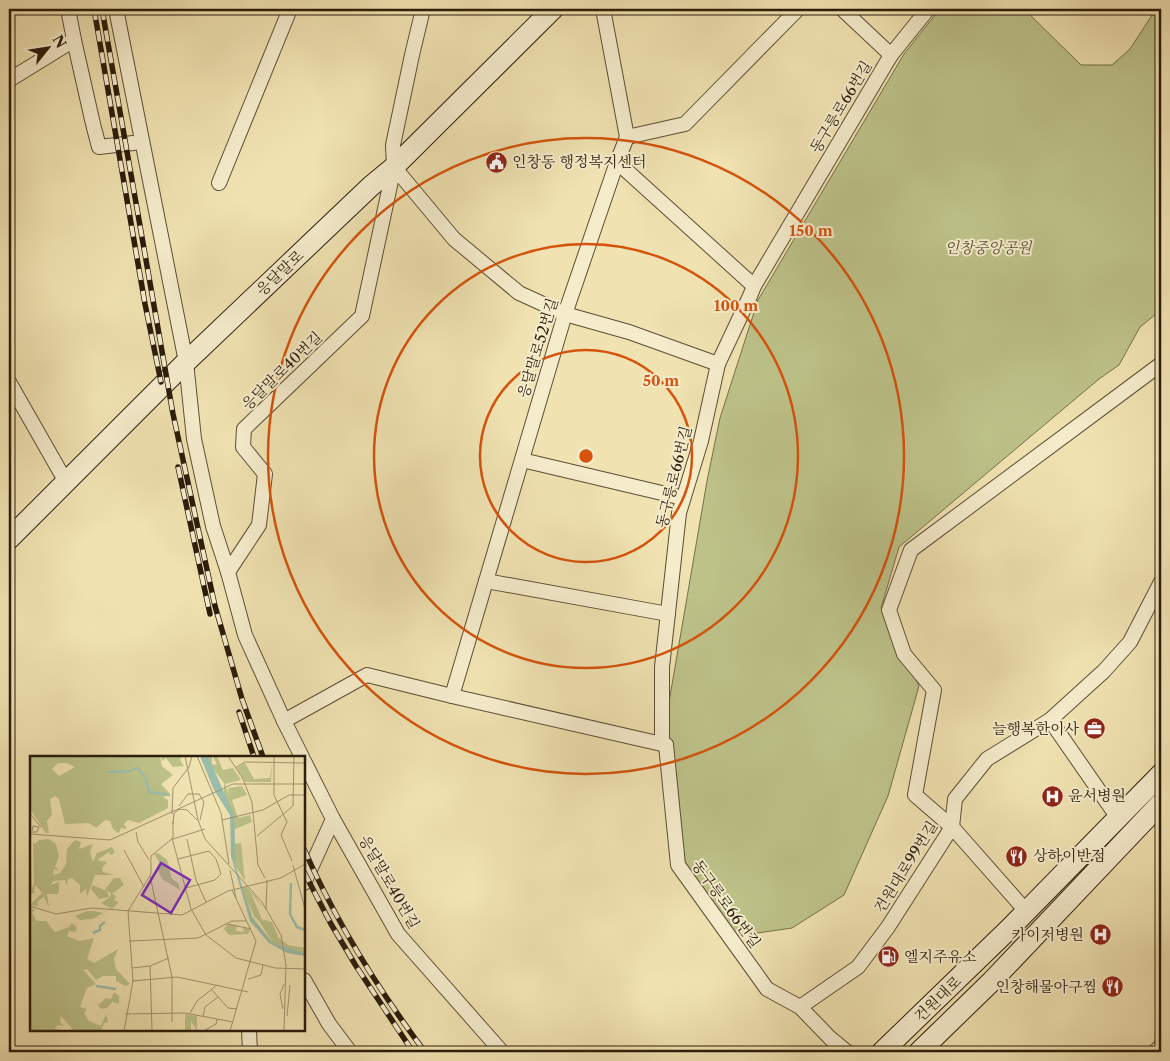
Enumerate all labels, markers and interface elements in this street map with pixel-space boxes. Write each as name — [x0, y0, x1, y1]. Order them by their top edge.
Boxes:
north arrow — [22, 22, 72, 72]
text: N — [48, 32, 70, 51]
street label: 동구릉로66번길 — [806, 57, 876, 156]
public building icon: 인창동 행정복지센터 — [484, 150, 508, 174]
place label: 인창동 행정복지센터 — [512, 152, 646, 171]
text: 150 m — [789, 221, 833, 240]
park label: 인창중앙공원 — [945, 238, 1033, 257]
street label: 응달말로 — [252, 246, 308, 299]
street label: 응달말로52번길 — [513, 295, 562, 400]
text: 100 m — [714, 296, 758, 315]
street label: 응달말로40번길 — [237, 327, 326, 414]
text: 50 m — [643, 371, 679, 390]
street label: 동구릉로66번길 — [652, 424, 695, 530]
centre of rings — [577, 447, 595, 465]
office icon: 늘행복한이사 — [1083, 717, 1107, 741]
place label: 늘행복한이사 — [992, 719, 1079, 738]
inset map — [30, 756, 305, 1031]
hospital icon: 윤서병원 — [1040, 784, 1064, 808]
place label: 윤서병원 — [1068, 786, 1126, 805]
street label: 건원대로99번길 — [870, 817, 941, 916]
street label: 응달말로40번길 — [355, 831, 424, 932]
restaurant icon: 상하이반점 — [1005, 844, 1029, 868]
place label: 상하이반점 — [1033, 846, 1105, 865]
street label: 동구릉로66번길 — [688, 856, 765, 952]
hospital icon: 카이저병원 — [1088, 923, 1112, 947]
place label: 카이저병원 — [1012, 925, 1084, 944]
fuel station icon: 엘지주유소 — [876, 945, 900, 969]
place label: 엘지주유소 — [904, 947, 977, 966]
street label: 건원대로 — [910, 971, 965, 1026]
restaurant icon: 인창해물아구찜 — [1101, 975, 1125, 999]
place label: 인창해물아구찜 — [996, 977, 1097, 996]

